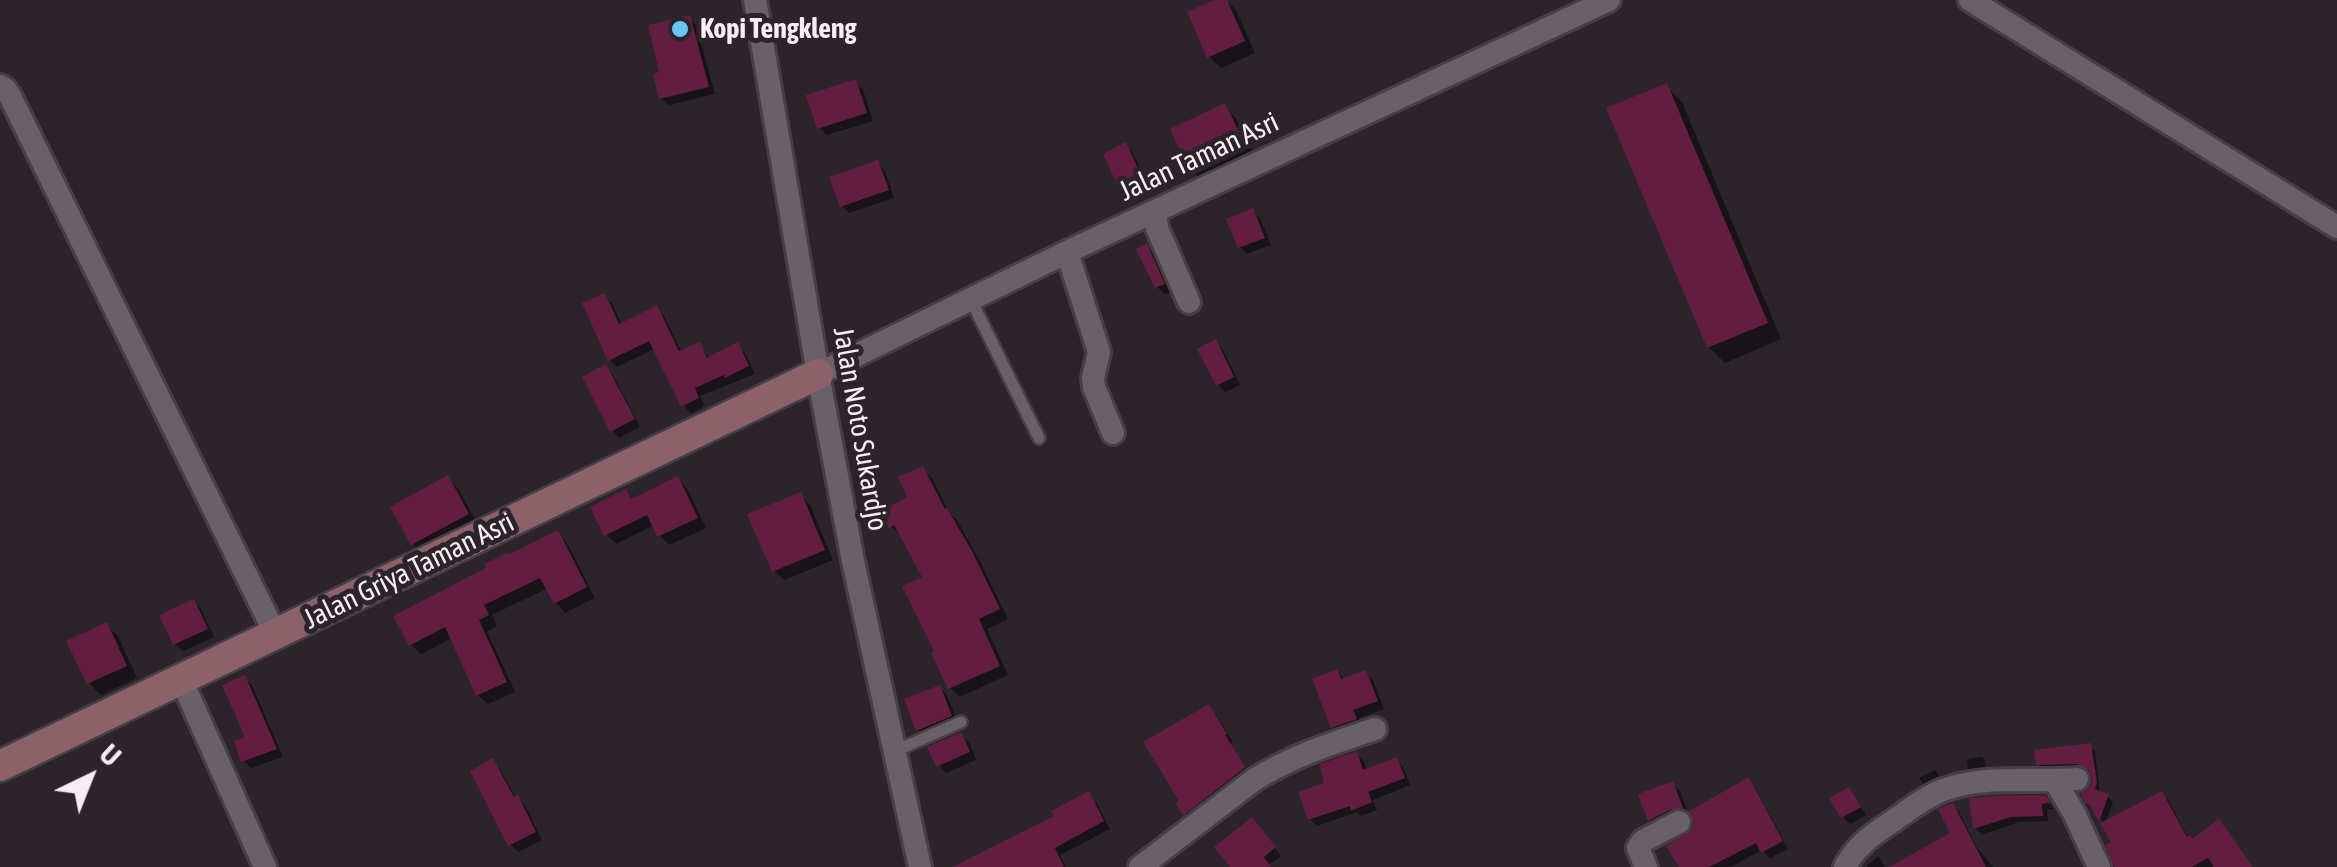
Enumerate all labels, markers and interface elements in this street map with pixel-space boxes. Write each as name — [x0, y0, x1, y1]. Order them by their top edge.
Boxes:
place label: Kopi Tengkleng — [700, 12, 857, 46]
marker: Kopi Tengkleng — [669, 18, 691, 40]
street label: Jalan Taman Asri — [1114, 105, 1284, 209]
street label: Jalan Noto Sukardjo — [826, 325, 894, 533]
street label: Jalan Griya Taman Asri — [298, 506, 520, 636]
north arrow — [40, 727, 140, 827]
text: U — [94, 738, 127, 772]

